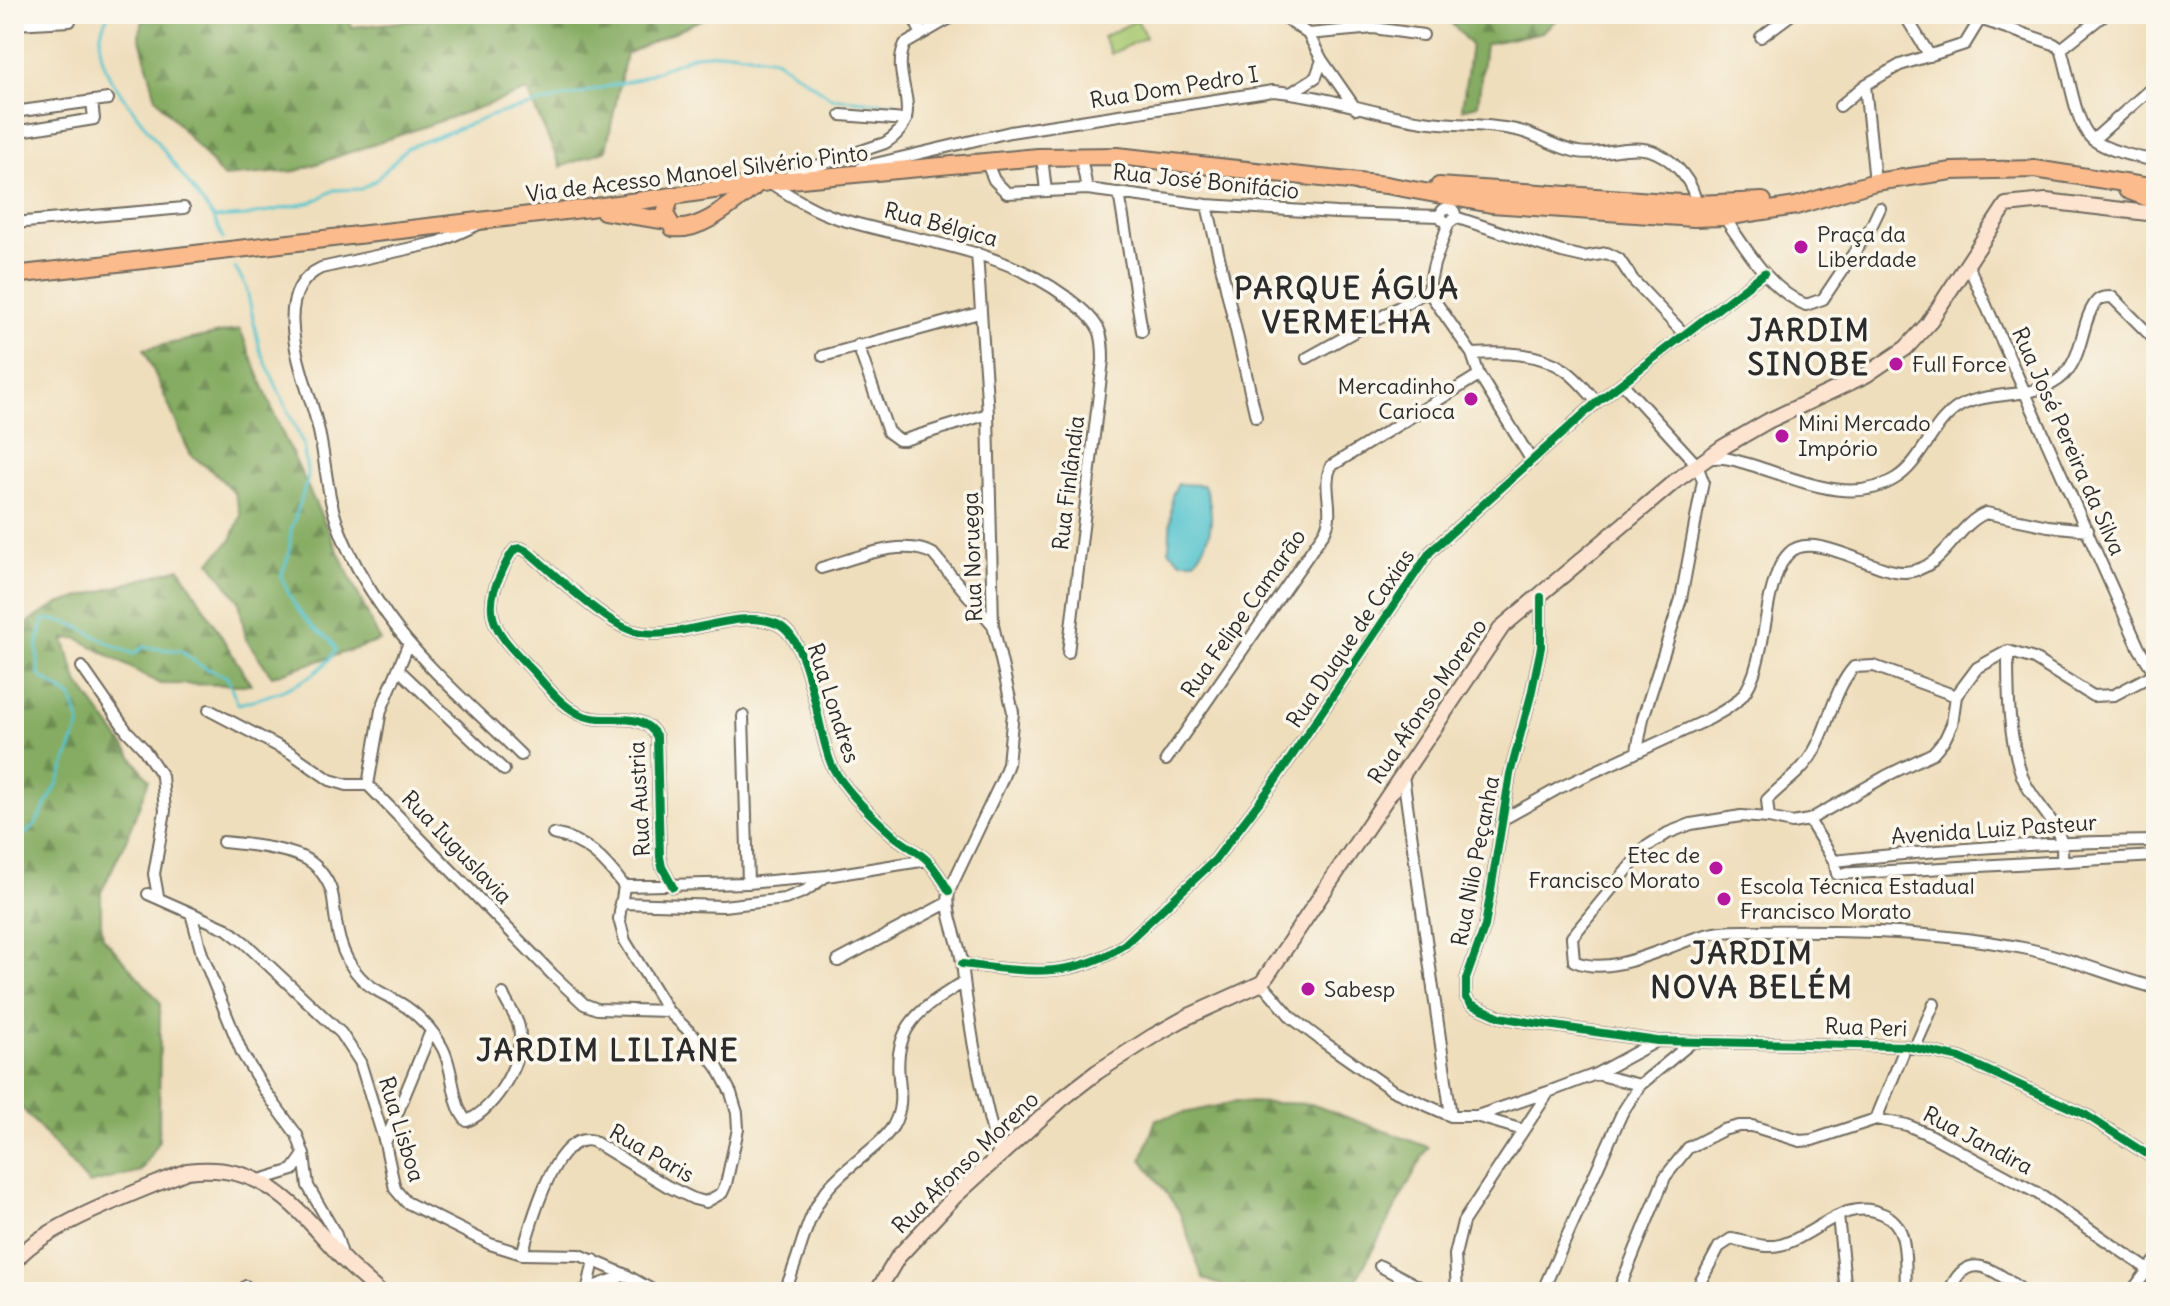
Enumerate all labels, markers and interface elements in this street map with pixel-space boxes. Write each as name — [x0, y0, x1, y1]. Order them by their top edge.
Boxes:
street label: Rua Dom Pedro I — [1088, 60, 1260, 114]
street label: Via de Acesso Manoel Silvério Pinto — [524, 138, 870, 208]
street label: Rua José Bonifácio — [1111, 157, 1301, 205]
street label: Rua Bélgica — [881, 195, 1001, 253]
place label: Praça da Liberdade — [1817, 220, 1917, 273]
marker: Praça da Liberdade — [1792, 238, 1810, 256]
district label: PARQUE ÁGUA VERMELHA — [1234, 267, 1460, 341]
district label: JARDIM SINOBE — [1747, 311, 1871, 383]
street label: Rua José Pereira da Silva — [2006, 323, 2132, 559]
place label: Full Force — [1912, 350, 2007, 378]
marker: Full Force — [1887, 355, 1905, 373]
place label: Mercadinho Carioca — [1338, 372, 1455, 425]
marker: Mercadinho Carioca — [1462, 390, 1480, 408]
place label: Mini Mercado Impório — [1798, 409, 1931, 462]
street label: Rua Finlândia — [1046, 414, 1090, 552]
marker: Mini Mercado Impório — [1773, 427, 1791, 445]
street label: Rua Noruega — [956, 491, 988, 623]
street label: Rua Felipe Camarão — [1174, 523, 1312, 703]
street label: Rua Duque de Caxias — [1280, 543, 1420, 733]
street label: Rua Afonso Moreno — [1361, 613, 1493, 789]
street label: Rua Londres — [801, 640, 867, 766]
street label: Rua Austria — [622, 741, 656, 857]
street label: Rua Nilo Peçanha — [1445, 774, 1505, 948]
street label: Rua Iuguslavia — [396, 784, 518, 910]
street label: Avenida Luiz Pasteur — [1890, 808, 2098, 850]
place label: Etec de Francisco Morato — [1529, 841, 1700, 894]
marker: Etec de Francisco Morato — [1707, 859, 1725, 877]
place label: Escola Técnica Estadual Francisco Morato — [1740, 872, 1975, 925]
marker: Escola Técnica Estadual Francisco Morato — [1715, 890, 1733, 908]
district label: JARDIM NOVA BELÉM — [1650, 934, 1854, 1006]
place label: Sabesp — [1324, 975, 1395, 1003]
marker: Sabesp — [1299, 980, 1317, 998]
street label: Rua Peri — [1824, 1012, 1908, 1042]
district label: JARDIM LILIANE — [476, 1031, 740, 1069]
street label: Rua Lisboa — [373, 1073, 431, 1185]
street label: Rua Afonso Moreno — [886, 1085, 1044, 1239]
street label: Rua Jandira — [1918, 1099, 2038, 1181]
street label: Rua Paris — [604, 1117, 700, 1189]

